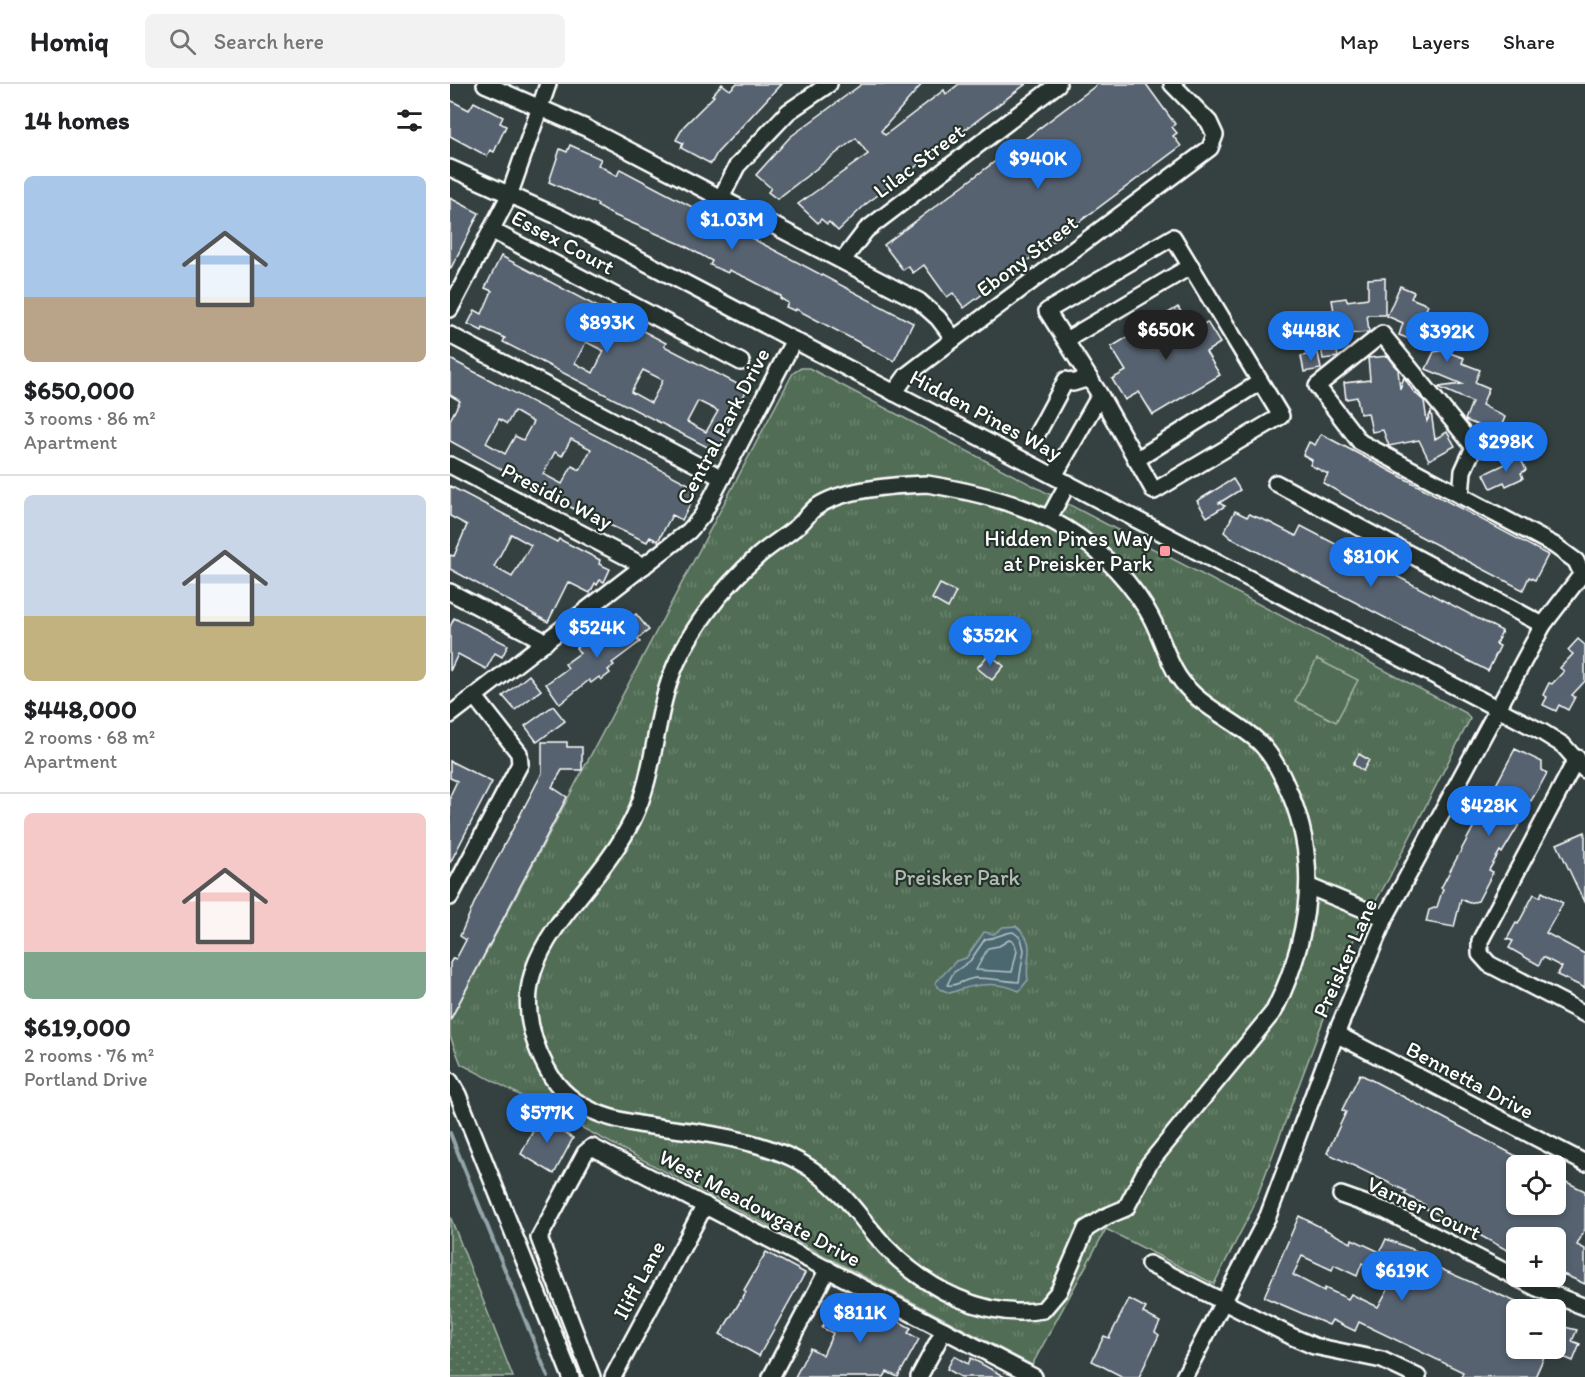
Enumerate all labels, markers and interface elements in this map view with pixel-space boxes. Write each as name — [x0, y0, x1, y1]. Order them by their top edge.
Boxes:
search box — [145, 14, 565, 68]
text: Homiq — [30, 24, 109, 58]
icon: search — [166, 25, 199, 58]
text: Search here — [214, 28, 324, 55]
text: Map — [1340, 29, 1379, 54]
text: Layers — [1412, 29, 1470, 54]
text: Share — [1503, 29, 1555, 54]
text: 14 homes — [24, 104, 130, 136]
icon: filters — [393, 104, 426, 137]
street label: Lilac Street — [868, 118, 970, 204]
pin: $940K — [996, 139, 1080, 190]
text: $940K — [1009, 146, 1067, 170]
pin: $1.03M — [683, 200, 781, 251]
street label: Essex Court — [507, 204, 619, 280]
text: $1.03M — [700, 207, 764, 231]
street label: Ebony Street — [971, 209, 1083, 303]
icon: home — [171, 215, 279, 323]
pin: $893K — [565, 303, 649, 354]
text: $893K — [579, 310, 635, 334]
pin: $650K — [1124, 310, 1208, 361]
pin: $448K — [1269, 311, 1353, 362]
pin: $392K — [1405, 312, 1489, 363]
text: $650K — [1138, 317, 1194, 341]
text: $448K — [1282, 318, 1340, 342]
text: $392K — [1420, 319, 1474, 343]
street label: Central Park Drive — [670, 343, 776, 509]
street label: Hidden Pines Way — [905, 364, 1067, 467]
text: $650,000 — [24, 374, 135, 406]
text: 3 rooms · 86 m² — [24, 406, 156, 430]
pin: $298K — [1464, 422, 1548, 473]
text: $298K — [1479, 429, 1533, 453]
text: Apartment — [24, 430, 117, 454]
street label: Presidio Way — [497, 457, 618, 536]
place label: Hidden Pines Way at Preisker Park — [985, 525, 1154, 577]
icon: home — [171, 534, 279, 642]
pin: $810K — [1329, 537, 1413, 588]
marker: Hidden Pines Way at Preisker Park — [1158, 544, 1172, 558]
text: $810K — [1343, 544, 1399, 568]
pin: $524K — [555, 608, 639, 659]
text: $524K — [569, 615, 625, 639]
pin: $352K — [948, 616, 1032, 667]
text: $352K — [963, 623, 1017, 647]
text: $448,000 — [24, 693, 137, 725]
text: 2 rooms · 68 m² — [24, 725, 155, 749]
text: Apartment — [24, 749, 117, 773]
pin: $428K — [1447, 786, 1531, 837]
text: $428K — [1461, 793, 1517, 817]
icon: home — [171, 852, 279, 960]
park label: Preisker Park — [894, 864, 1021, 891]
street label: Preisker Lane — [1307, 894, 1383, 1022]
text: $619,000 — [24, 1011, 131, 1043]
street label: Bennetta Drive — [1401, 1035, 1539, 1125]
text: 2 rooms · 76 m² — [24, 1043, 154, 1067]
text: Portland Drive — [24, 1067, 148, 1091]
pin: $577K — [505, 1093, 589, 1144]
text: $577K — [520, 1100, 574, 1124]
street label: West Meadowgate Drive — [654, 1143, 866, 1273]
map controls — [1506, 1155, 1566, 1359]
button: locate — [1506, 1155, 1566, 1215]
street label: Varner Court — [1363, 1170, 1485, 1246]
button: + — [1506, 1227, 1566, 1287]
street label: Iliff Lane — [607, 1236, 671, 1324]
pin: $619K — [1360, 1251, 1444, 1302]
text: $619K — [1375, 1258, 1429, 1282]
pin: $811K — [818, 1293, 902, 1344]
button: − — [1506, 1299, 1566, 1359]
text: $811K — [834, 1300, 886, 1324]

